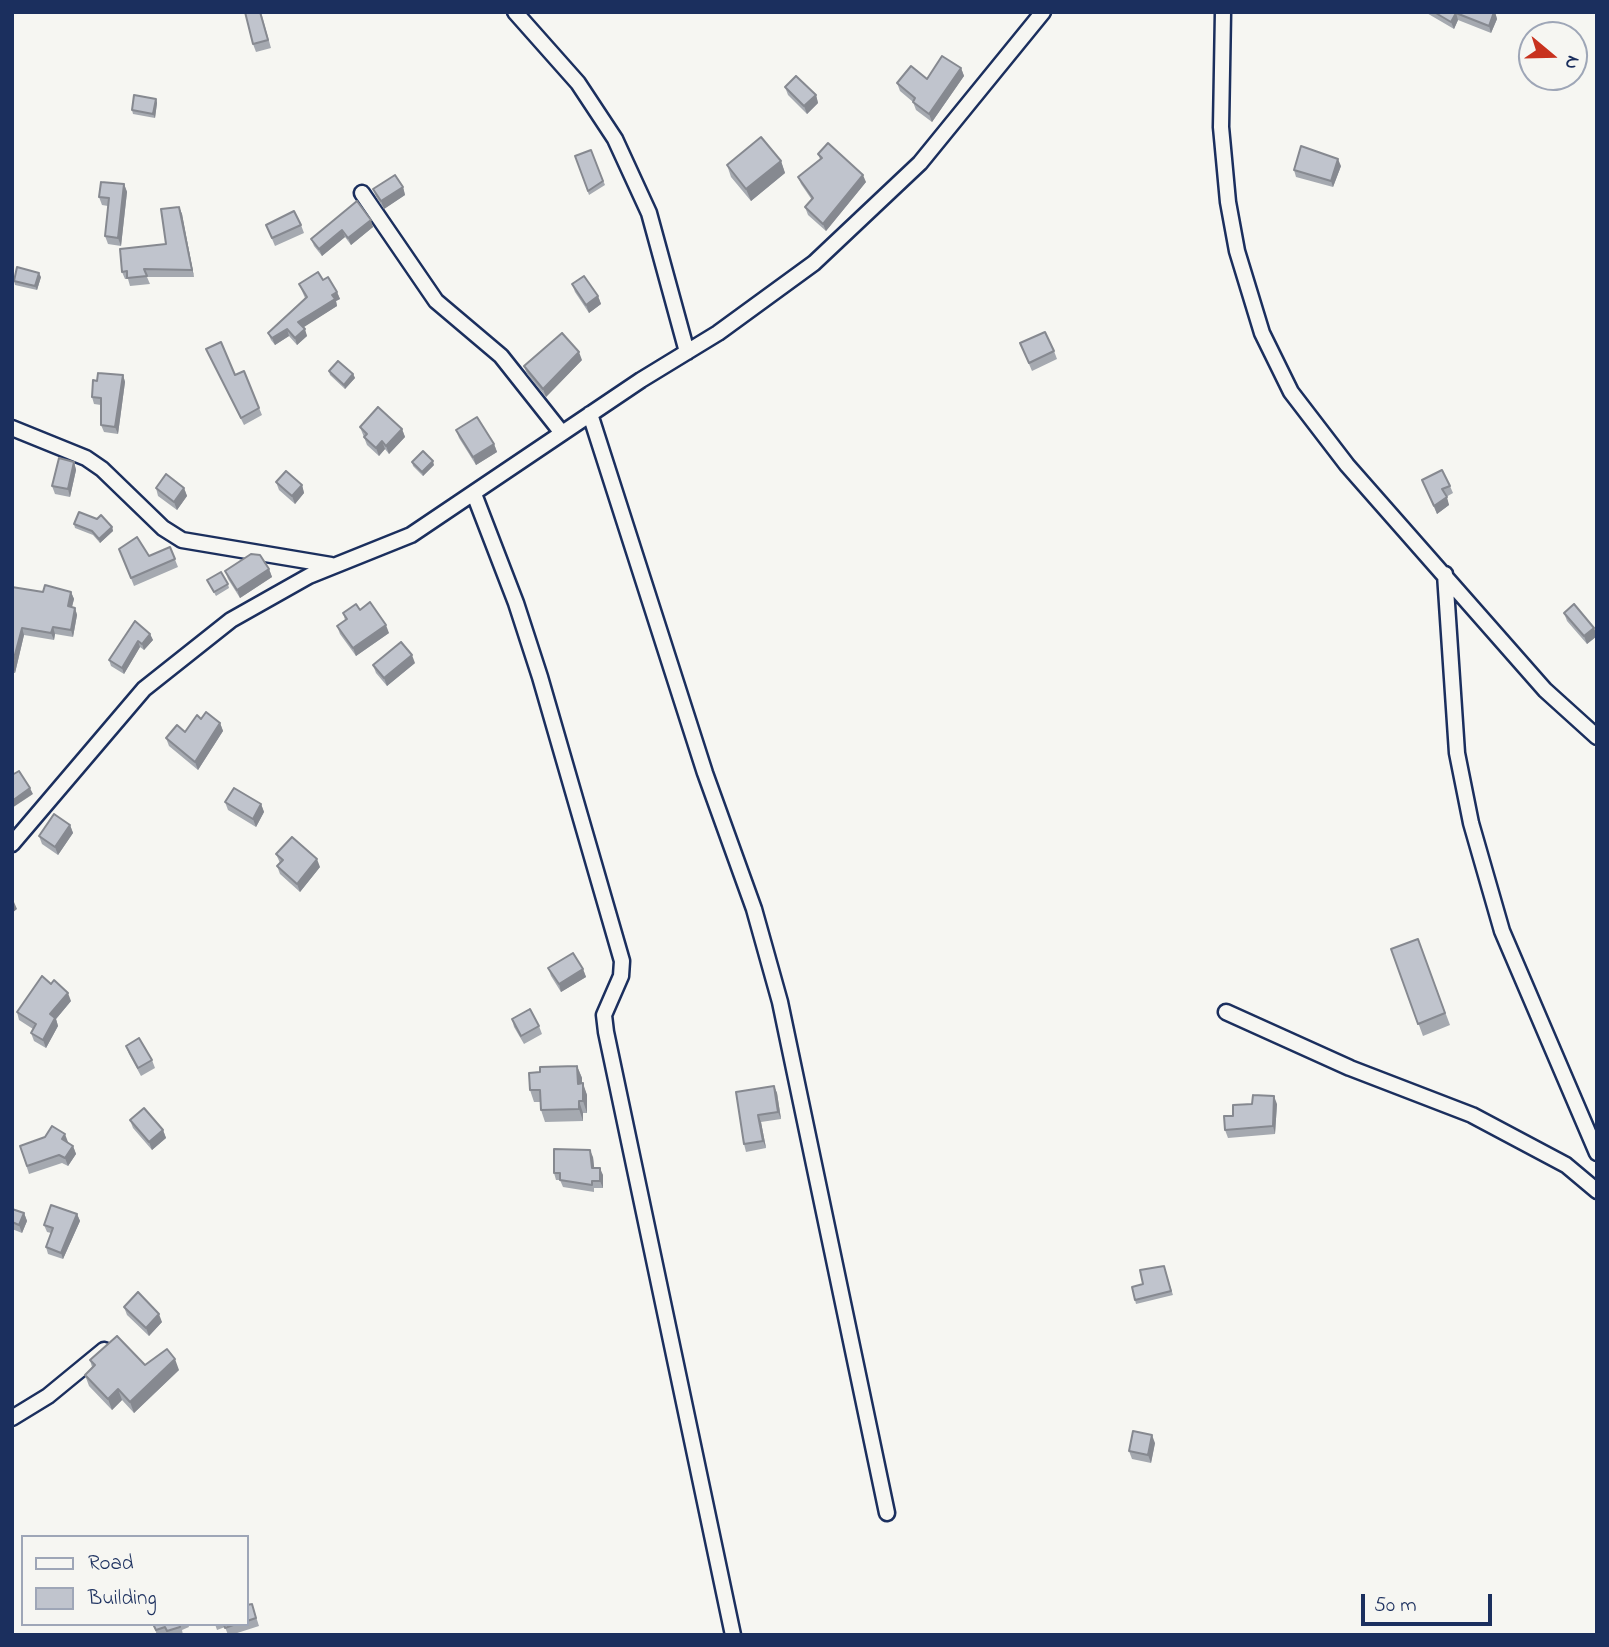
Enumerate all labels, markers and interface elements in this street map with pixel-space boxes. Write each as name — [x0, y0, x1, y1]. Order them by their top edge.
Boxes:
north arrow — [1518, 21, 1588, 91]
text: N — [1557, 52, 1586, 73]
legend — [21, 1535, 248, 1626]
text: Road — [88, 1549, 134, 1579]
scale bar — [1364, 1580, 1495, 1624]
text: Building — [88, 1584, 157, 1614]
text: 50 m — [1374, 1591, 1417, 1621]

